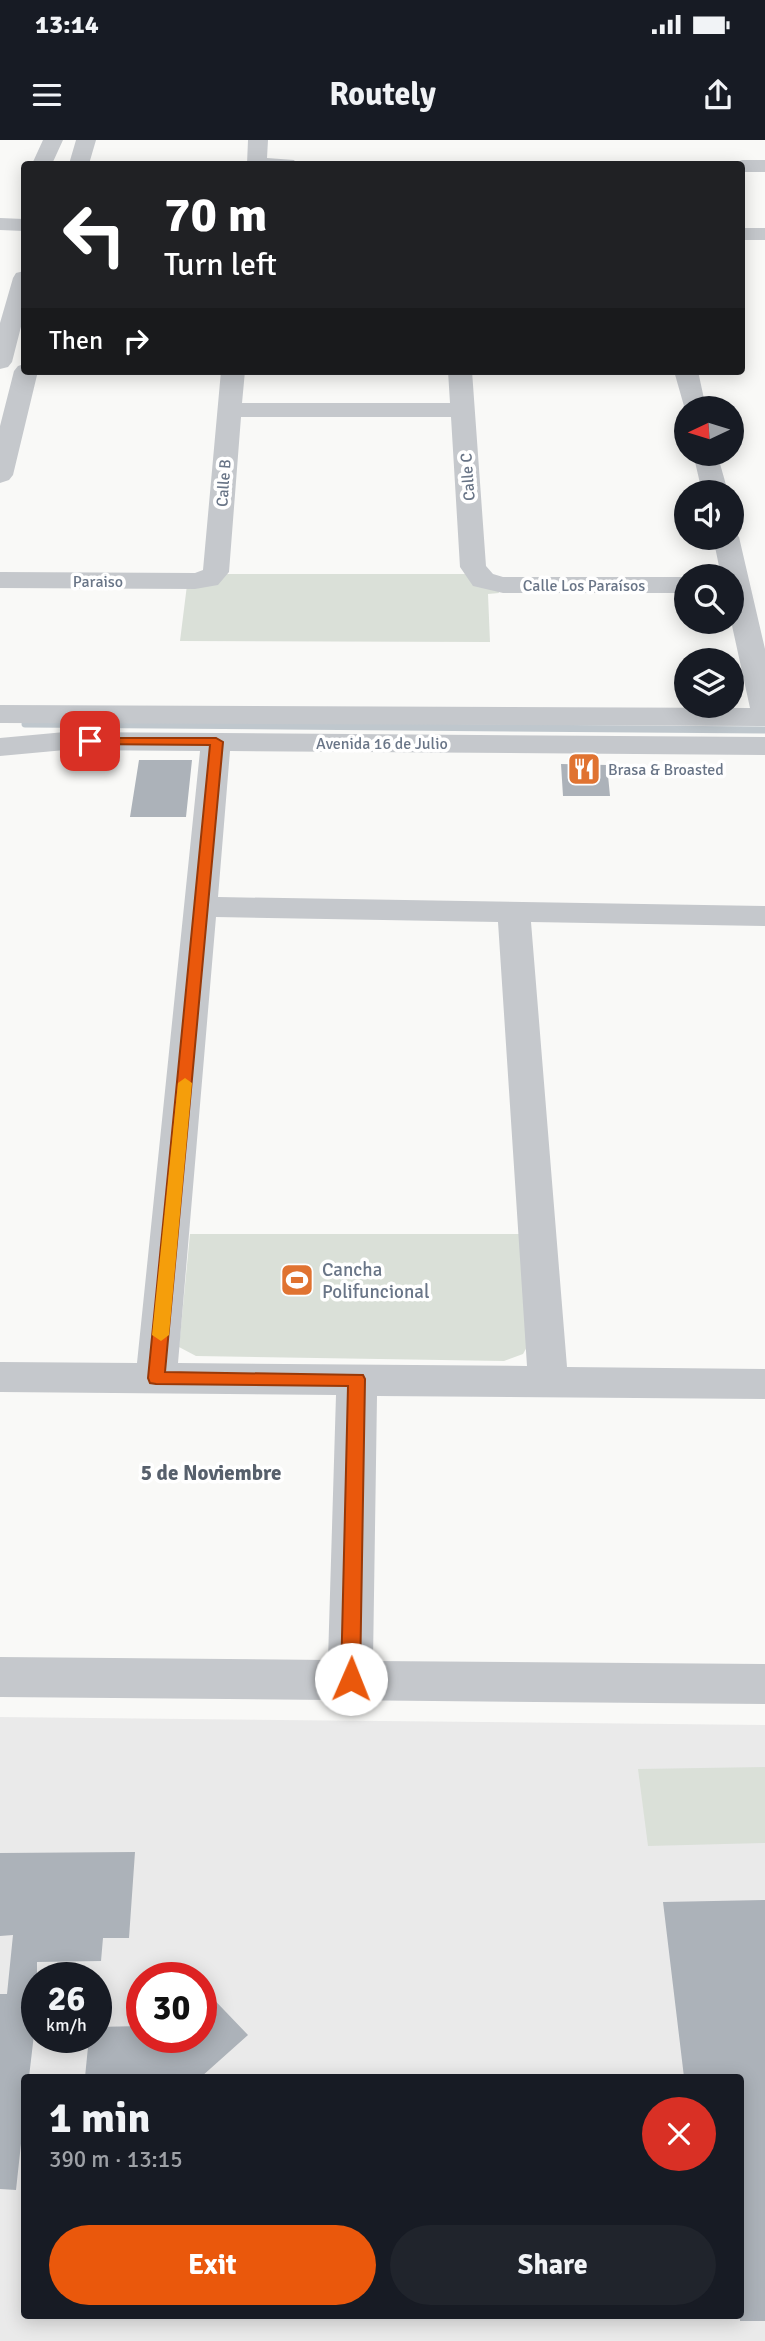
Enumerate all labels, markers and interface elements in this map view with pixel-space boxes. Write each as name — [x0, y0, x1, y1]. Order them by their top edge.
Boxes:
text: 13:14 — [35, 9, 99, 41]
text: Routely — [329, 75, 436, 114]
icon: menu — [28, 76, 66, 114]
icon: share — [699, 76, 737, 114]
text: 70 m — [164, 185, 267, 245]
icon: left — [49, 189, 140, 280]
text: Turn left — [164, 245, 277, 284]
icon: right — [117, 322, 155, 360]
text: Then — [49, 325, 103, 357]
north arrow — [674, 396, 744, 466]
map controls — [674, 396, 744, 718]
street label: Calle C — [456, 452, 480, 502]
street label: Calle B — [212, 458, 236, 508]
button: sound — [674, 480, 744, 550]
button: search — [674, 564, 744, 634]
street label: Paraiso — [73, 572, 123, 592]
street label: Calle Los Paraísos — [523, 576, 645, 596]
button: layers — [674, 648, 744, 718]
pin — [60, 711, 120, 771]
icon: arrive — [71, 722, 109, 760]
street label: Avenida 16 de Julio — [316, 734, 448, 754]
restaurant icon: Brasa & Broasted — [565, 750, 603, 788]
place label: Brasa & Broasted — [608, 760, 724, 780]
place label: Cancha Polifuncional — [322, 1258, 430, 1304]
sports icon: Cancha Polifuncional — [278, 1261, 316, 1299]
district label: 5 de Noviembre — [141, 1460, 281, 1486]
position arrow — [314, 1642, 388, 1716]
speed limit sign: 30 — [126, 1962, 217, 2053]
text: 26 — [48, 1977, 85, 2020]
text: km/h — [46, 2014, 87, 2036]
text: 1 min — [49, 2093, 150, 2144]
button: close — [642, 2097, 716, 2171]
text: 390 m · 13:15 — [49, 2145, 183, 2174]
button: Exit — [49, 2225, 376, 2305]
button: Share — [390, 2225, 716, 2305]

